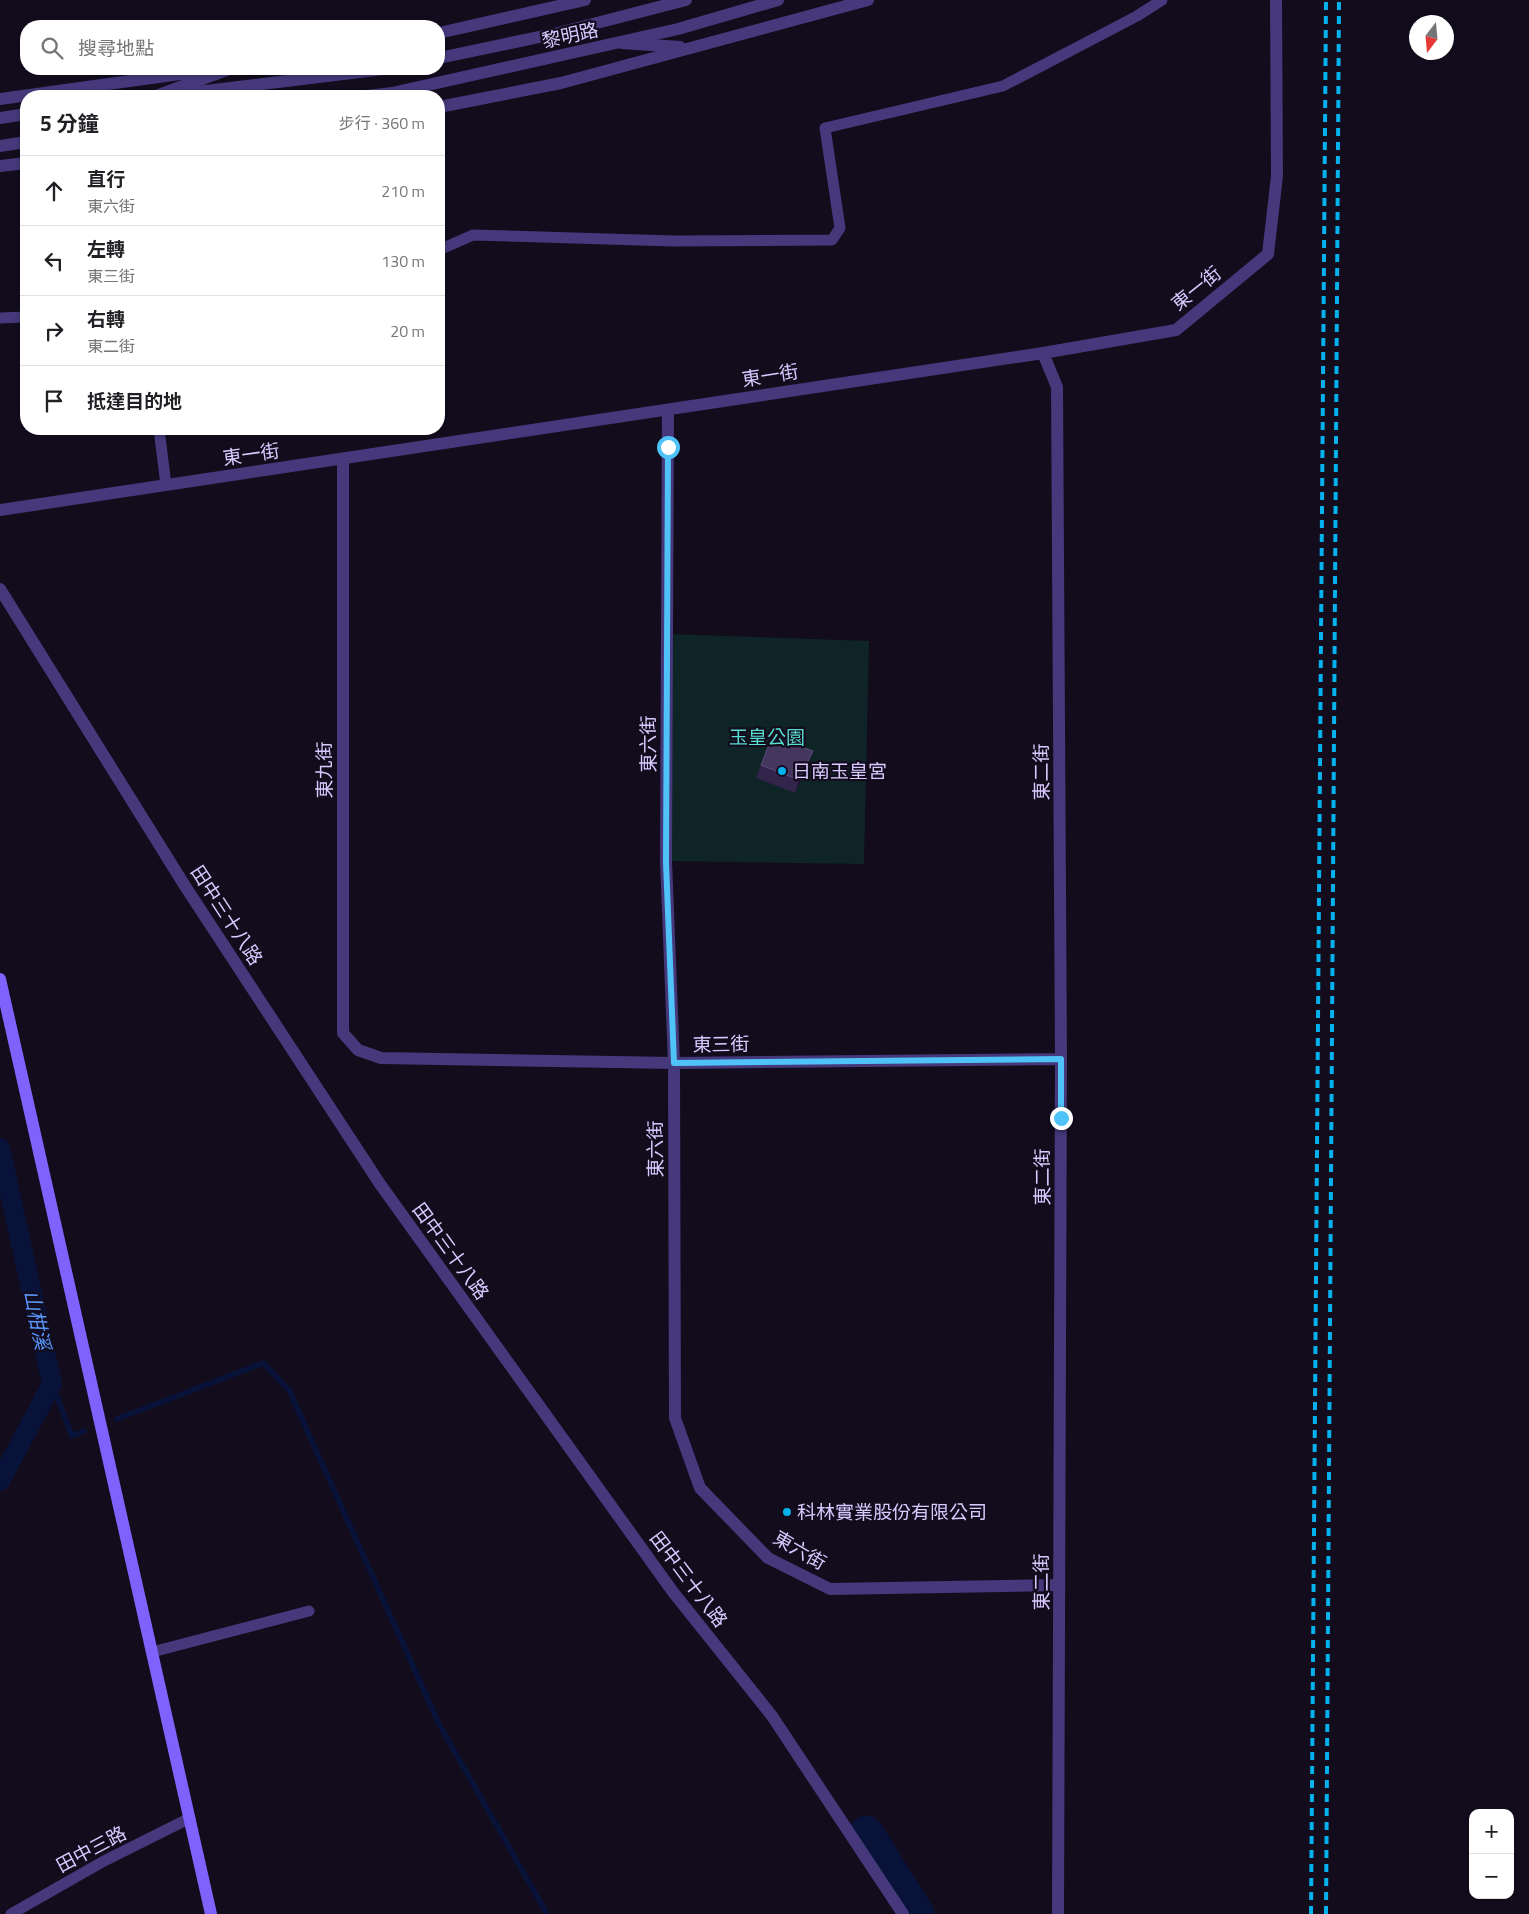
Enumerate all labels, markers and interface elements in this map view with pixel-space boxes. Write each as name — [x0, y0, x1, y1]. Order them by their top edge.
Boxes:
street label: 黎明路 — [539, 14, 601, 55]
north arrow — [1409, 15, 1454, 60]
search box — [20, 20, 445, 75]
text: 搜尋地點 — [78, 33, 154, 62]
icon: search — [38, 34, 66, 62]
text: 5 分鐘 — [40, 107, 98, 139]
text: 步行 · 360 m — [339, 111, 425, 135]
text: 直行 — [87, 164, 125, 193]
icon: ahead — [40, 177, 68, 205]
text: 210 m — [381, 179, 425, 203]
text: 東六街 — [87, 194, 135, 218]
text: 左轉 — [87, 234, 125, 263]
icon: left — [40, 247, 68, 275]
text: 130 m — [381, 249, 425, 273]
street label: 東一街 — [1164, 258, 1227, 317]
text: 東三街 — [87, 264, 135, 288]
text: 右轉 — [87, 304, 125, 333]
icon: right — [40, 317, 68, 345]
text: 20 m — [390, 319, 425, 343]
text: 東二街 — [87, 334, 135, 358]
street label: 東一街 — [739, 356, 800, 393]
text: 抵達目的地 — [87, 386, 182, 415]
icon: arrive — [40, 387, 68, 415]
street label: 東一街 — [221, 435, 281, 472]
route start — [657, 436, 680, 459]
street label: 東六街 — [633, 715, 662, 773]
park label: 玉皇公園 — [729, 722, 805, 751]
street label: 東九街 — [309, 741, 338, 799]
street label: 東二街 — [1026, 743, 1055, 801]
place label: 日南玉皇宮 — [792, 756, 887, 785]
marker: 日南玉皇宮 — [776, 765, 788, 777]
street label: 田中三十八路 — [184, 859, 271, 970]
street label: 東三街 — [692, 1029, 750, 1058]
route end — [1050, 1107, 1073, 1130]
street label: 東六街 — [640, 1120, 669, 1178]
street label: 東二街 — [1027, 1148, 1056, 1206]
street label: 田中三十八路 — [406, 1196, 497, 1305]
water label: 山柑溪 — [16, 1287, 60, 1355]
place label: 科林實業股份有限公司 — [797, 1497, 987, 1526]
marker: 科林實業股份有限公司 — [781, 1506, 793, 1518]
street label: 東六街 — [768, 1523, 832, 1576]
street label: 田中三十八路 — [644, 1524, 735, 1633]
street label: 東二街 — [1026, 1553, 1055, 1611]
map controls — [1469, 1809, 1514, 1899]
button: + — [1469, 1809, 1514, 1854]
street label: 田中三路 — [50, 1818, 131, 1879]
button: − — [1469, 1854, 1514, 1899]

